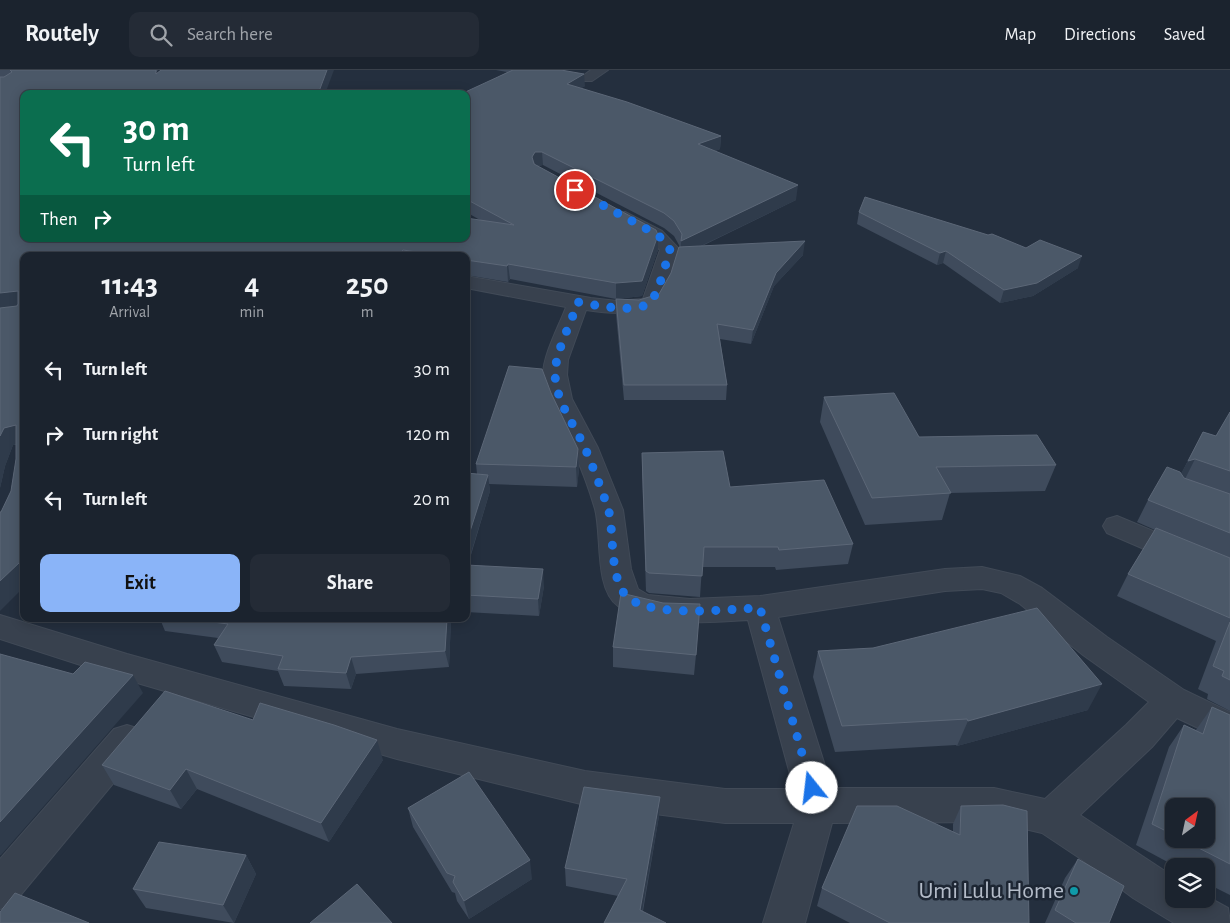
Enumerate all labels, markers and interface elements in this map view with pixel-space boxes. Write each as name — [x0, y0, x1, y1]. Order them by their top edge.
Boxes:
search box — [129, 12, 479, 57]
icon: search — [147, 21, 175, 49]
text: Routely — [25, 22, 99, 46]
text: Search here — [187, 25, 273, 44]
text: Map — [1005, 26, 1036, 44]
text: Directions — [1064, 26, 1136, 44]
text: Saved — [1164, 26, 1205, 44]
icon: left — [40, 110, 105, 175]
text: 30 m — [123, 112, 190, 147]
text: Turn left — [123, 153, 195, 175]
pin — [554, 169, 596, 211]
icon: arrive — [561, 176, 589, 204]
icon: right — [88, 205, 116, 233]
text: Then — [40, 210, 78, 229]
text: 11:43 — [101, 270, 158, 300]
text: 4 — [244, 270, 259, 300]
text: 250 — [346, 270, 389, 300]
text: Arrival — [109, 304, 150, 320]
text: min — [239, 304, 264, 320]
text: m — [361, 304, 374, 320]
icon: left — [40, 356, 68, 384]
text: Turn left — [83, 360, 147, 379]
text: 30 m — [414, 360, 450, 379]
icon: right — [40, 421, 68, 449]
text: Turn right — [83, 425, 158, 444]
text: 120 m — [406, 425, 450, 444]
icon: left — [40, 486, 68, 514]
text: Turn left — [83, 490, 147, 509]
text: 20 m — [413, 490, 450, 509]
button: Exit — [40, 554, 240, 612]
button: Share — [250, 554, 450, 612]
position arrow — [785, 761, 837, 813]
north arrow — [1165, 798, 1215, 848]
map controls — [1165, 798, 1215, 908]
button: layers — [1165, 858, 1215, 908]
place label: Umi Lulu Home — [918, 879, 1064, 903]
marker: Umi Lulu Home — [1068, 885, 1080, 897]

